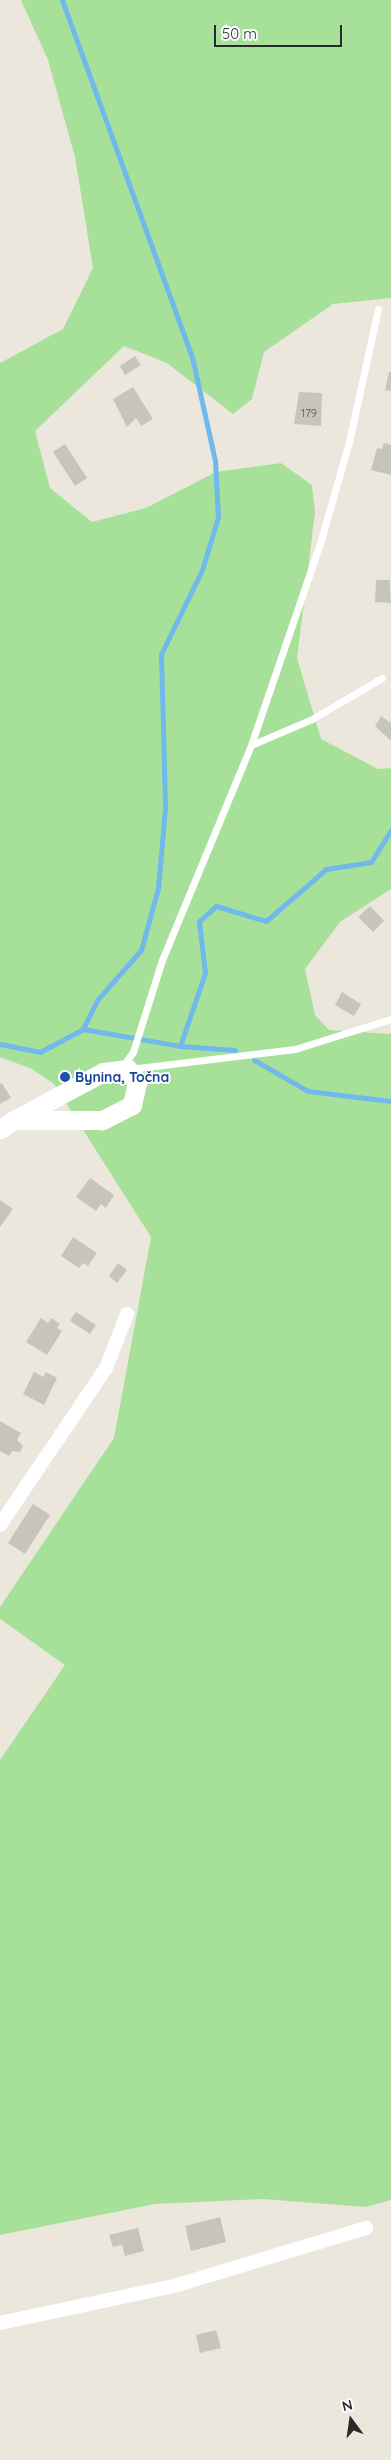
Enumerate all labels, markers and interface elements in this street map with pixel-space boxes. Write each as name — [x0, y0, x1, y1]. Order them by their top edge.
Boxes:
scale bar — [216, 15, 344, 47]
text: 50 m — [222, 24, 257, 43]
house number: 179 — [301, 406, 317, 420]
place label: Bynina, Točna — [75, 1069, 169, 1085]
marker: Bynina, Točna — [59, 1071, 71, 1083]
north arrow — [326, 2395, 376, 2445]
text: N — [340, 2395, 355, 2415]

